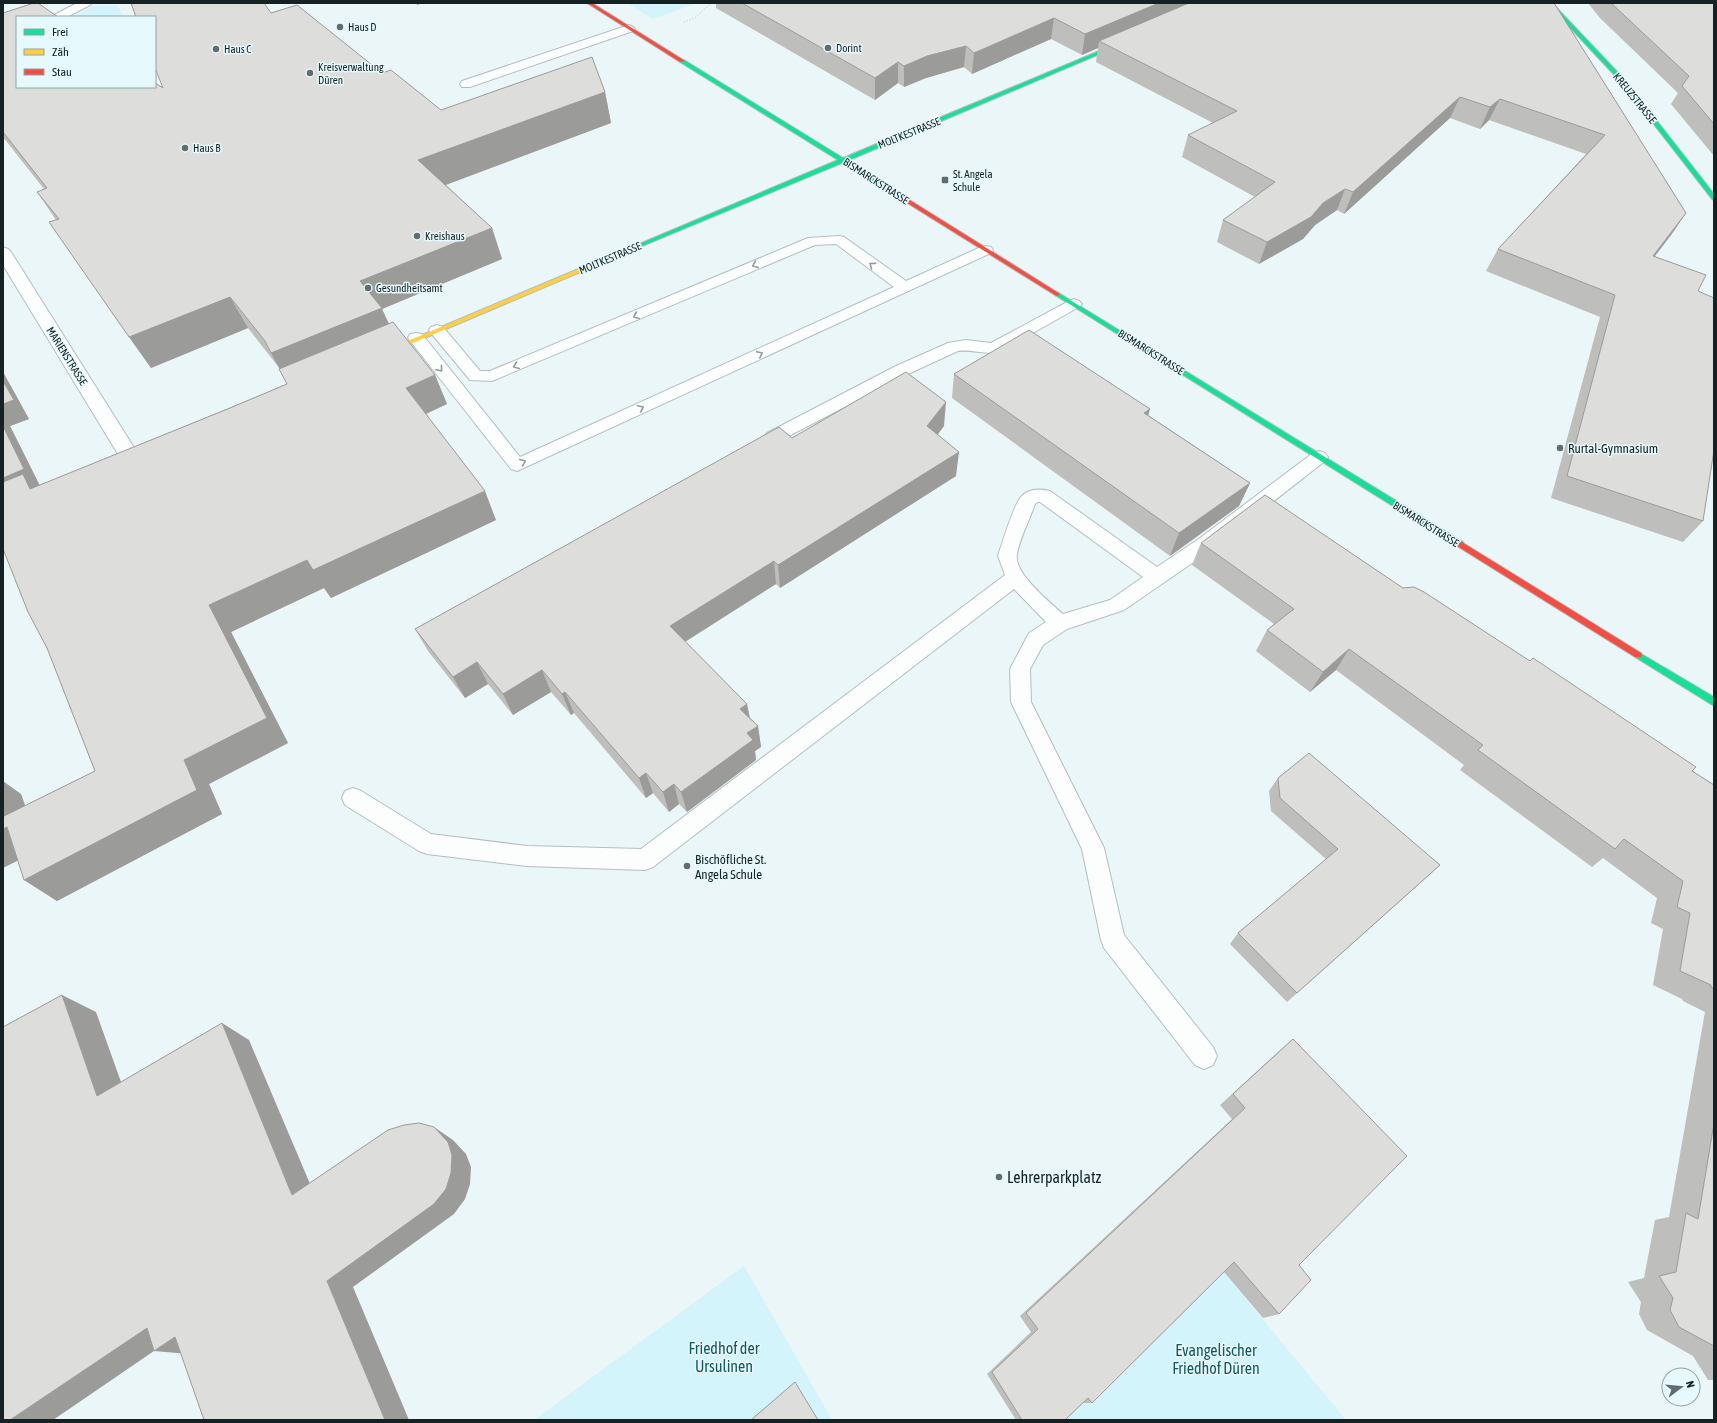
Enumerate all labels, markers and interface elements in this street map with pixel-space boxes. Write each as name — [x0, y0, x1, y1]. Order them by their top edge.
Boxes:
legend — [16, 16, 156, 88]
place label: Haus D — [348, 21, 376, 33]
marker: Haus D — [335, 22, 345, 32]
text: Frei — [52, 25, 68, 39]
place label: Dorint — [836, 42, 862, 54]
place label: Haus C — [224, 43, 251, 55]
marker: Dorint — [823, 43, 833, 53]
marker: Haus C — [211, 44, 221, 54]
text: Zäh — [52, 45, 69, 59]
place label: Kreisverwaltung Düren — [318, 61, 384, 86]
text: Stau — [52, 65, 72, 79]
marker: Kreisverwaltung Düren — [305, 68, 315, 78]
street label: KREUZSTRASSE — [1611, 70, 1659, 126]
street label: MOLTKESTRASSE — [876, 115, 942, 151]
place label: Haus B — [193, 142, 221, 154]
marker: Haus B — [180, 143, 190, 153]
street label: BISMARCKSTRASSE — [841, 155, 911, 207]
place label: St. Angela Schule — [953, 168, 993, 193]
marker: St. Angela Schule — [940, 175, 950, 185]
place label: Kreishaus — [425, 230, 465, 242]
marker: Kreishaus — [412, 231, 422, 241]
street label: MOLTKESTRASSE — [577, 239, 643, 276]
one-way arrow — [752, 261, 759, 269]
one-way arrow — [870, 263, 877, 270]
place label: Gesundheitsamt — [376, 282, 443, 294]
marker: Gesundheitsamt — [363, 283, 373, 293]
one-way arrow — [632, 311, 639, 319]
street label: MARIENSTRASSE — [44, 325, 90, 388]
street label: BISMARCKSTRASSE — [1116, 327, 1186, 377]
one-way arrow — [755, 351, 763, 359]
one-way arrow — [512, 361, 520, 369]
one-way arrow — [436, 364, 443, 371]
one-way arrow — [637, 405, 645, 413]
place label: Rurtal-Gymnasium — [1568, 441, 1658, 456]
marker: Rurtal-Gymnasium — [1555, 443, 1565, 453]
one-way arrow — [519, 459, 527, 467]
street label: BISMARCKSTRASSE — [1391, 499, 1461, 549]
place label: Bischöfliche St. Angela Schule — [695, 852, 766, 882]
marker: Bischöfliche St. Angela Schule — [682, 861, 692, 871]
place label: Lehrerparkplatz — [1007, 1168, 1102, 1187]
marker: Lehrerparkplatz — [994, 1172, 1004, 1182]
park label: Friedhof der Ursulinen — [689, 1339, 760, 1375]
park label: Evangelischer Friedhof Düren — [1172, 1341, 1260, 1377]
north arrow — [1661, 1367, 1701, 1407]
text: N — [1684, 1379, 1697, 1389]

